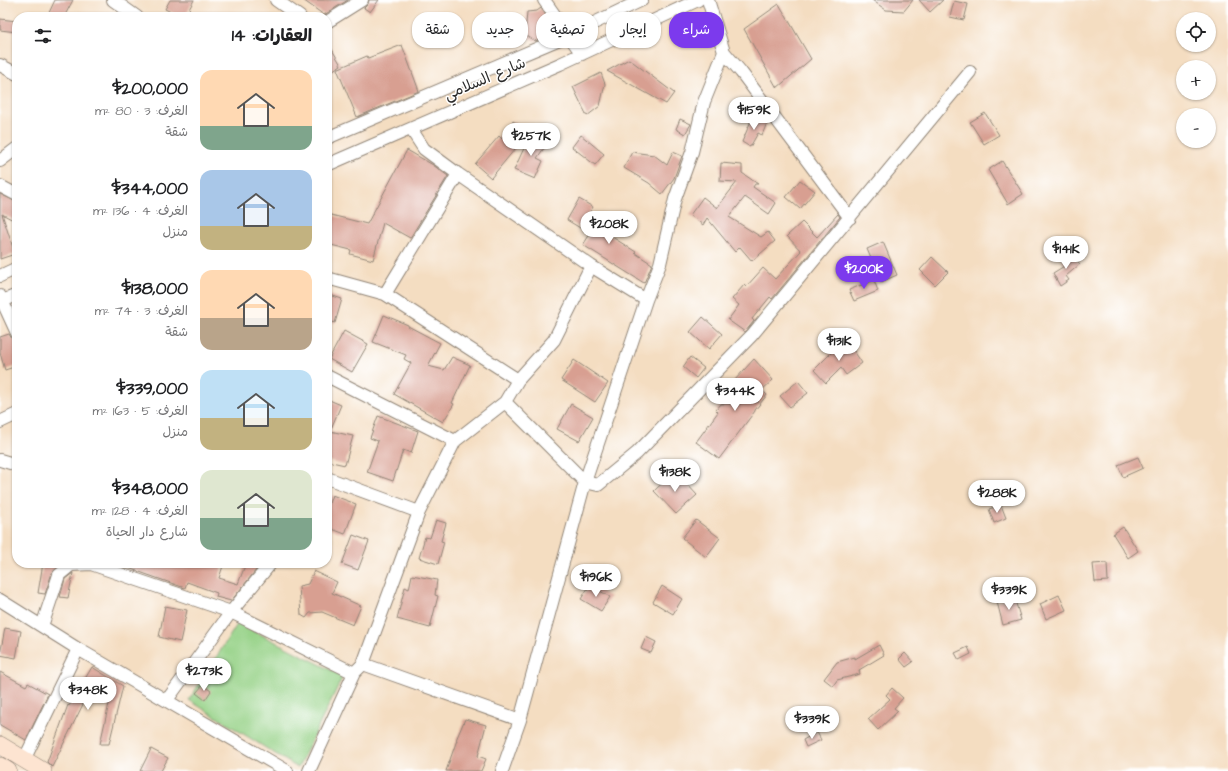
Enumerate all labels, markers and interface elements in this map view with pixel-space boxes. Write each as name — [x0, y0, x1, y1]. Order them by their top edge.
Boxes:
chip: شقة — [412, 12, 464, 48]
chip: جديد — [472, 12, 528, 48]
chip: تصفية — [536, 12, 598, 48]
chip: إيجار — [606, 12, 661, 48]
chip: شراء — [669, 12, 724, 48]
map controls — [1176, 12, 1216, 148]
button: locate — [1176, 12, 1216, 52]
text: العقارات: 14 — [232, 24, 312, 48]
icon: filters — [32, 25, 54, 47]
street label: شارع السلامي — [441, 52, 530, 108]
button: + — [1176, 60, 1216, 100]
text: $200,000 — [112, 77, 188, 101]
icon: home — [232, 86, 280, 134]
pin: $159K — [726, 97, 782, 131]
text: $159K — [737, 101, 771, 119]
text: الغرف: 3 · 80 m² — [95, 102, 188, 120]
button: − — [1176, 108, 1216, 148]
text: شقة — [165, 123, 188, 141]
pin: $257K — [503, 123, 559, 157]
text: $257K — [511, 127, 551, 145]
text: $344,000 — [112, 177, 188, 201]
icon: home — [232, 186, 280, 234]
text: الغرف: 4 · 136 m² — [93, 202, 188, 220]
pin: $208K — [581, 211, 637, 245]
text: $208K — [589, 215, 629, 233]
text: منزل — [162, 223, 188, 241]
pin: $141K — [1038, 236, 1094, 270]
text: $141K — [1052, 240, 1080, 258]
pin: $200K — [836, 256, 892, 290]
text: $200K — [845, 260, 883, 278]
text: $138,000 — [121, 277, 188, 301]
icon: home — [232, 286, 280, 334]
text: الغرف: 3 · 74 m² — [95, 302, 188, 320]
text: شقة — [165, 323, 188, 341]
pin: $131K — [811, 328, 867, 362]
text: $131K — [826, 332, 852, 350]
text: $339,000 — [116, 377, 188, 401]
pin: $344K — [707, 378, 763, 412]
text: $344K — [715, 382, 755, 400]
icon: home — [232, 386, 280, 434]
text: الغرف: 5 · 163 m² — [93, 402, 188, 420]
text: منزل — [162, 423, 188, 441]
pin: $138K — [647, 459, 703, 493]
text: $138K — [659, 463, 691, 481]
text: $348,000 — [112, 477, 188, 501]
pin: $288K — [969, 480, 1025, 514]
text: $288K — [977, 484, 1017, 502]
icon: home — [232, 486, 280, 534]
text: الغرف: 4 · 128 m² — [92, 502, 188, 520]
text: شارع دار الحياة — [106, 523, 188, 541]
pin: $196K — [568, 564, 624, 598]
text: $196K — [580, 568, 612, 586]
pin: $339K — [981, 577, 1037, 611]
text: $339K — [991, 581, 1027, 599]
pin: $273K — [176, 658, 232, 692]
text: $273K — [185, 662, 223, 680]
pin: $348K — [60, 677, 116, 711]
text: $348K — [69, 681, 108, 699]
pin: $339K — [784, 706, 840, 740]
text: $339K — [794, 710, 830, 728]

